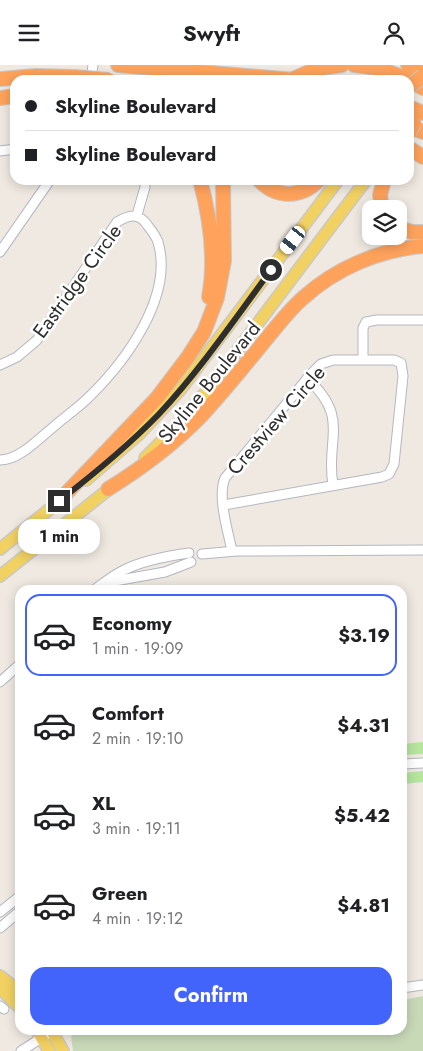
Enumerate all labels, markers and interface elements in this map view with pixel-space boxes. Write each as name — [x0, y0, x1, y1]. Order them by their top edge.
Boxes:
text: Swyft — [183, 17, 240, 49]
icon: menu — [15, 19, 43, 47]
icon: person — [380, 19, 408, 47]
text: Skyline Boulevard — [55, 93, 216, 120]
text: Skyline Boulevard — [55, 141, 216, 168]
map controls — [362, 200, 407, 245]
button: layers — [362, 200, 407, 245]
street label: Eastridge Circle — [26, 218, 129, 344]
car — [277, 224, 308, 256]
route start — [260, 259, 282, 281]
street label: Skyline Boulevard — [151, 315, 268, 449]
street label: Crestview Circle — [221, 359, 332, 482]
route end — [48, 490, 70, 512]
callout: 1 min — [18, 519, 100, 553]
text: 1 min — [39, 525, 79, 548]
text: Economy — [92, 610, 172, 637]
icon: car — [32, 613, 77, 658]
text: $3.19 — [338, 622, 390, 649]
text: 1 min · 19:09 — [92, 637, 183, 660]
text: Comfort — [92, 700, 164, 727]
icon: car — [32, 703, 77, 748]
text: $4.31 — [337, 712, 390, 739]
text: 2 min · 19:10 — [92, 727, 183, 750]
text: XL — [92, 790, 115, 817]
icon: car — [32, 793, 77, 838]
text: $5.42 — [334, 802, 390, 829]
text: 3 min · 19:11 — [92, 817, 181, 840]
text: Green — [92, 880, 148, 907]
icon: car — [32, 883, 77, 928]
text: $4.81 — [337, 892, 390, 919]
text: 4 min · 19:12 — [92, 907, 183, 930]
button: Confirm — [30, 967, 392, 1025]

